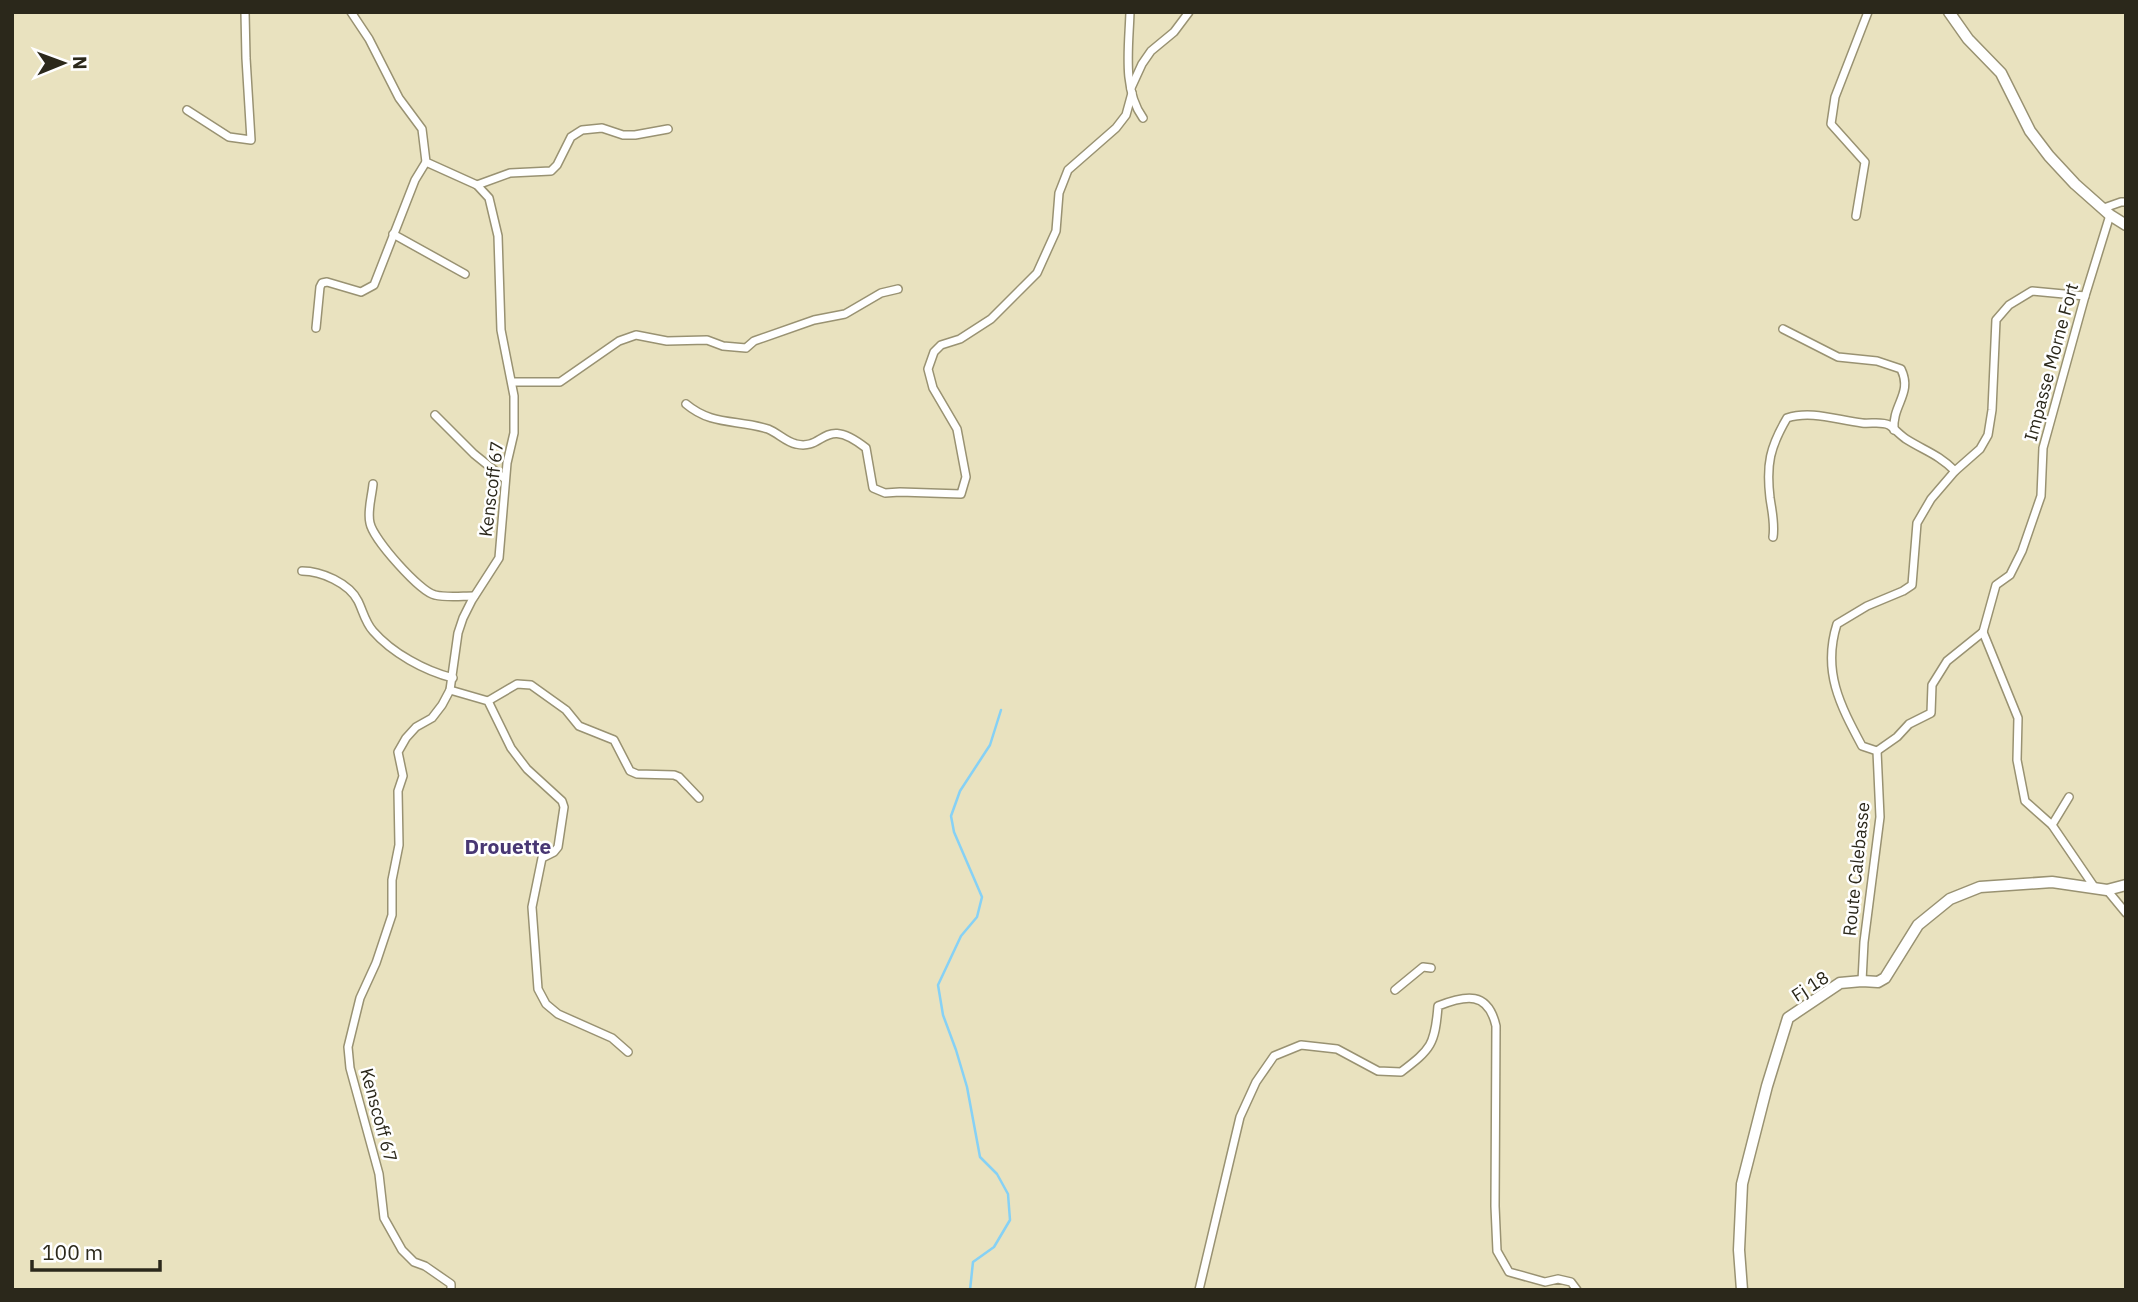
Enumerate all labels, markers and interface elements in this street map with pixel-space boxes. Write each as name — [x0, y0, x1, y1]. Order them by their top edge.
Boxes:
north arrow — [28, 28, 98, 98]
text: N — [68, 56, 92, 70]
street label: Impasse Morne Fort — [2019, 280, 2083, 444]
street label: Kenscoff 67 — [474, 440, 508, 538]
street label: Route Calebasse — [1838, 801, 1874, 937]
district label: Drouette — [465, 832, 552, 860]
street label: Fj 18 — [1787, 965, 1833, 1007]
street label: Kenscoff 67 — [355, 1066, 403, 1164]
scale bar — [32, 1228, 159, 1272]
text: 100 m — [42, 1238, 103, 1266]

